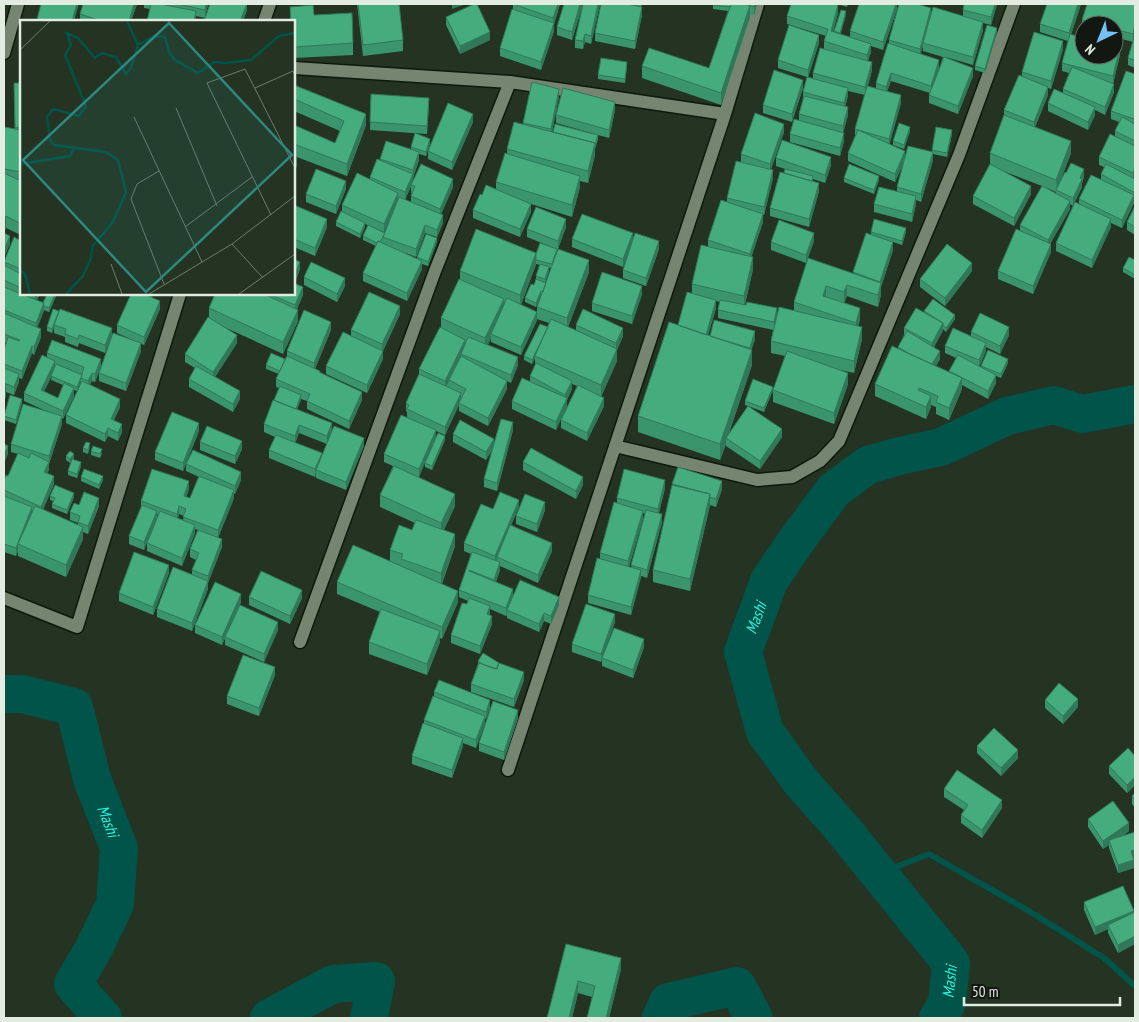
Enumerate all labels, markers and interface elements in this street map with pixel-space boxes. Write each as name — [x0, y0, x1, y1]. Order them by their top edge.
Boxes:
north arrow — [1074, 15, 1124, 65]
inset map — [20, 20, 295, 295]
text: N — [1081, 40, 1099, 59]
water label: Mashi — [741, 597, 771, 636]
water label: Mashi — [93, 802, 125, 842]
water label: Mashi — [938, 962, 961, 999]
scale bar — [964, 974, 1120, 1006]
text: 50 m — [972, 982, 998, 1001]

